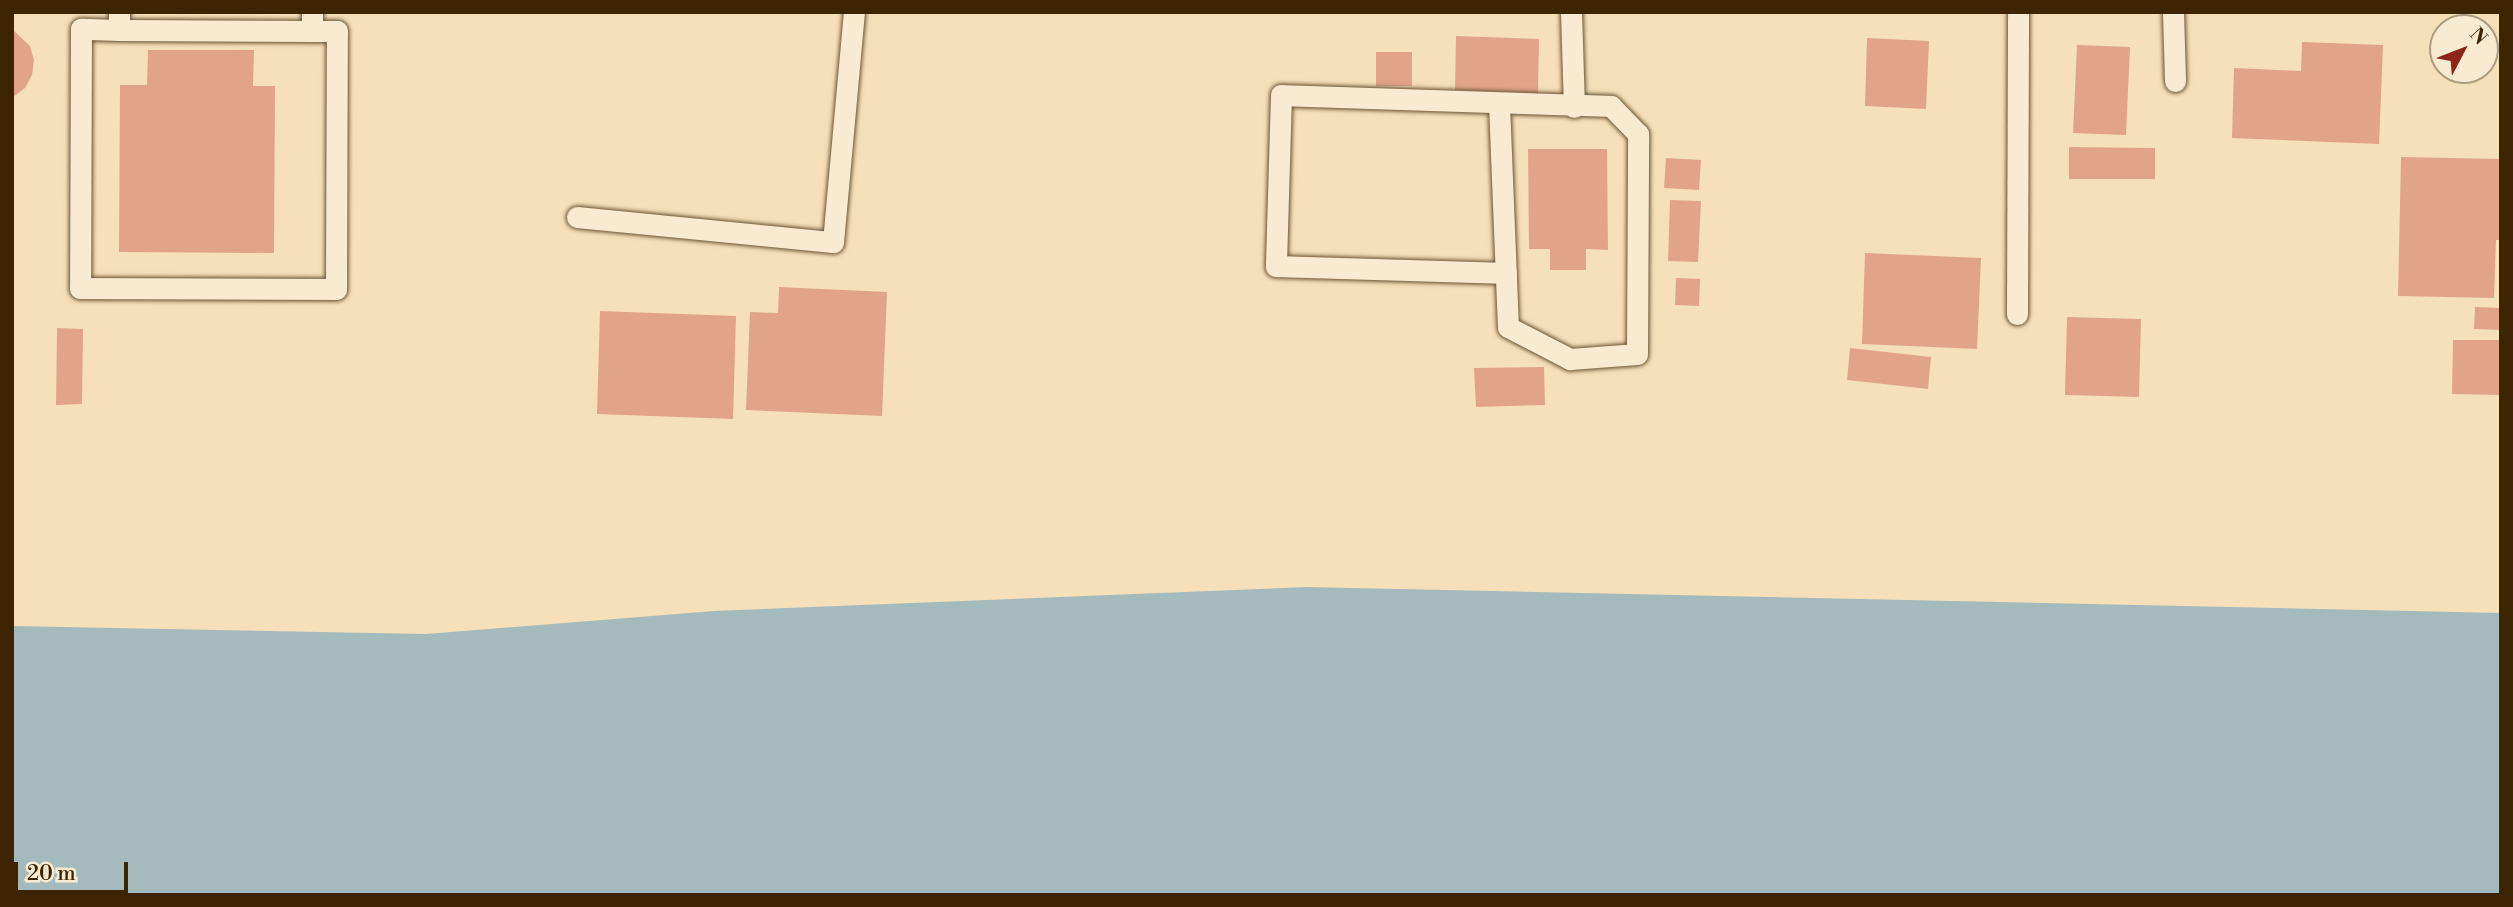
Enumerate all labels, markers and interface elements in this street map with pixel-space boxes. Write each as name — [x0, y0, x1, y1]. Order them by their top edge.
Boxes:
north arrow — [2429, 14, 2499, 84]
text: N — [2464, 23, 2492, 50]
scale bar — [18, 848, 131, 892]
text: 20 m — [27, 861, 76, 887]

